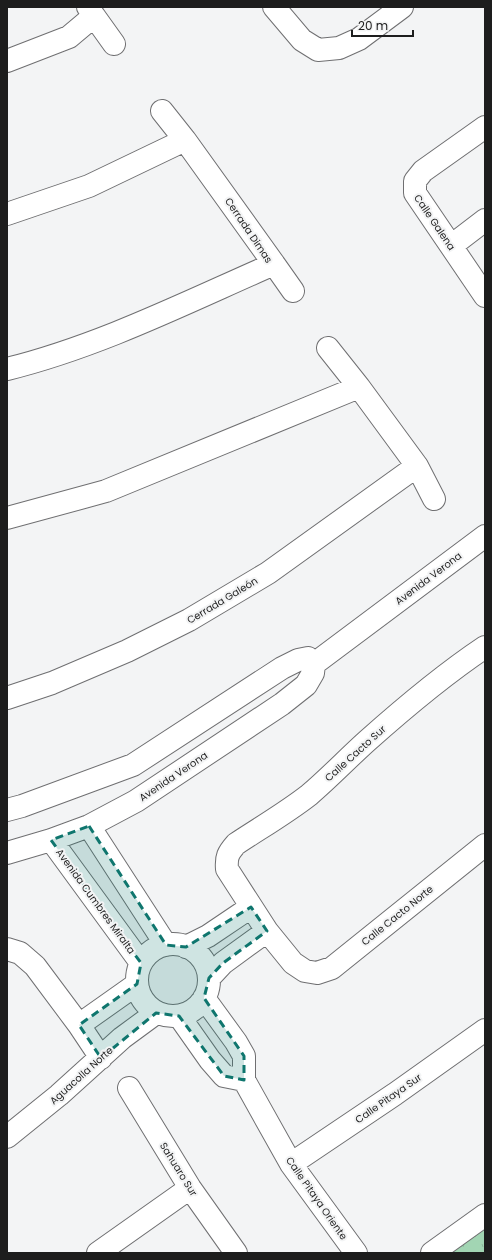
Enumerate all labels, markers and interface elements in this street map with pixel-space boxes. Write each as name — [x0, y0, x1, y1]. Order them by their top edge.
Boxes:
scale bar — [352, 12, 413, 38]
text: 20 m — [358, 17, 388, 34]
street label: Calle Galena — [410, 191, 459, 253]
street label: Cerrada Dimas — [221, 195, 276, 266]
street label: Avenida Verona — [392, 548, 465, 608]
street label: Cerrada Galeón — [184, 573, 261, 628]
street label: Calle Cacto Sur — [322, 722, 389, 785]
street label: Avenida Verona — [136, 748, 211, 805]
street label: Avenida Cumbres Miralta — [52, 846, 139, 957]
street label: Calle Cacto Norte — [358, 882, 436, 949]
street label: Aguacolla Norte — [46, 1043, 116, 1108]
street label: Calle Pitaya Sur — [352, 1070, 425, 1127]
street label: Sahuaro Sur — [156, 1139, 201, 1199]
street label: Calle Pitaya Oriente — [282, 1154, 351, 1243]

